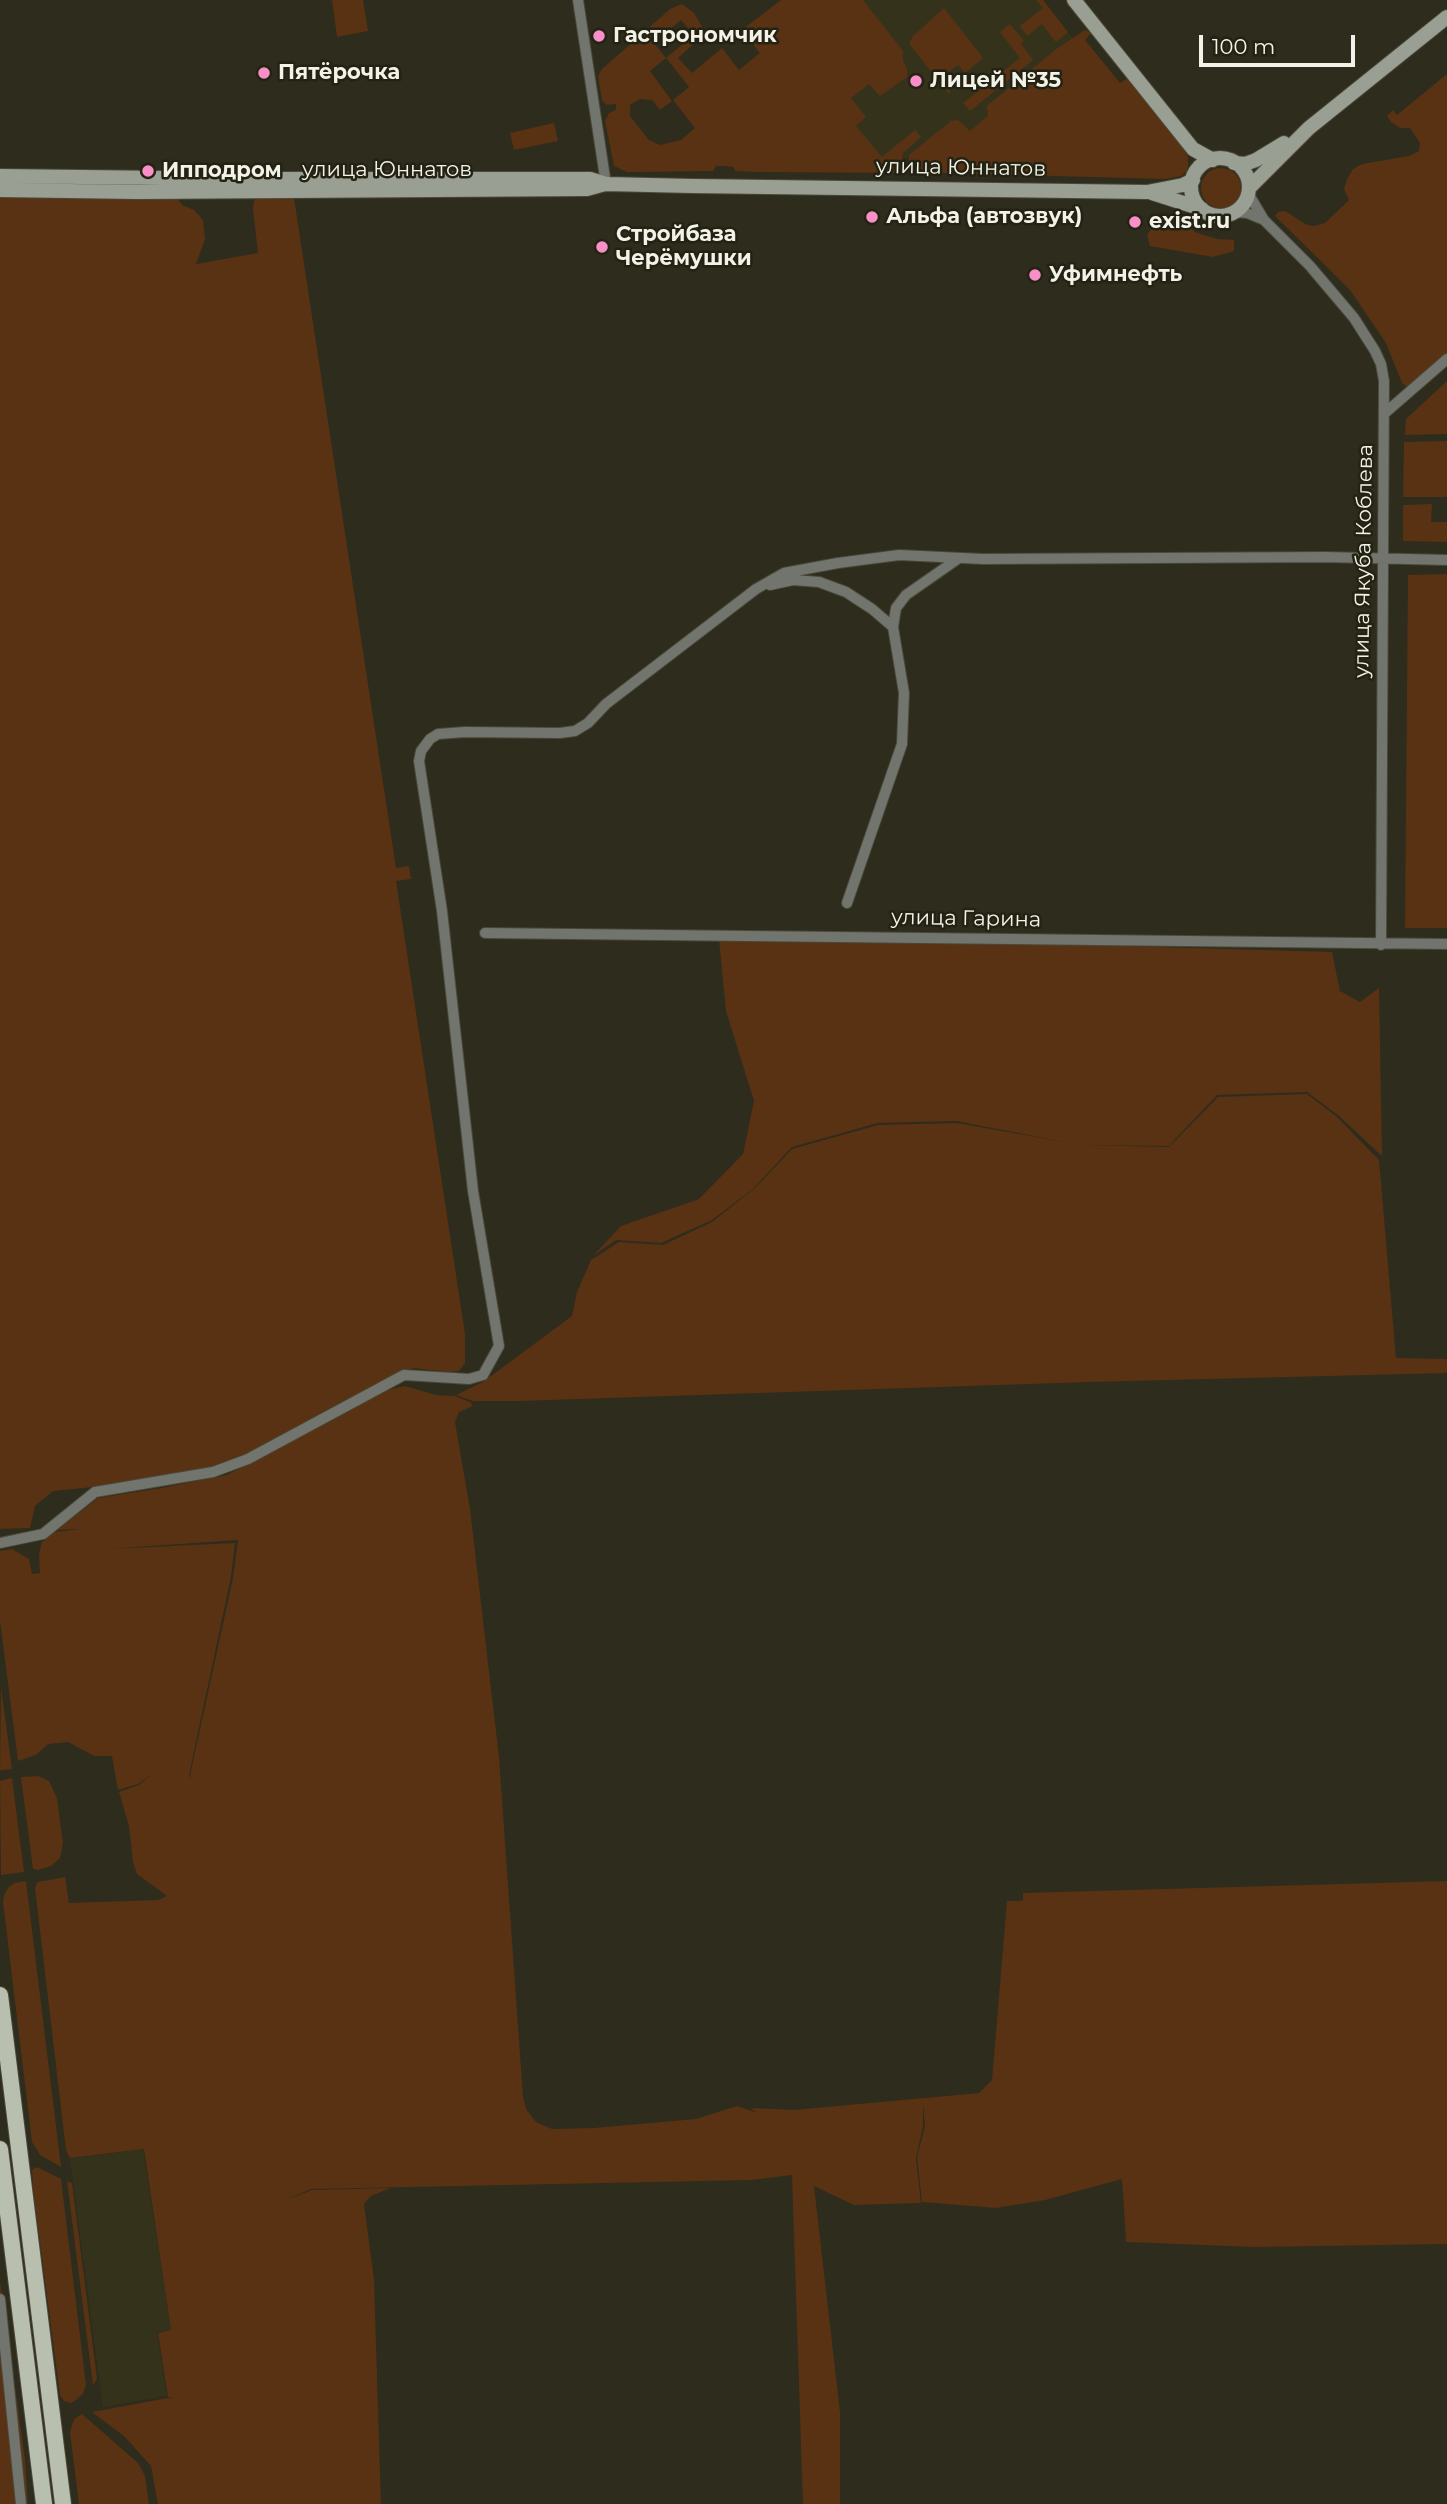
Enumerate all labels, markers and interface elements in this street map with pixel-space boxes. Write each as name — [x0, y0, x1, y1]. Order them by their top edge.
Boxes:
scale bar — [1202, 21, 1358, 65]
place label: Гастрономчик — [613, 23, 777, 49]
marker: Гастрономчик — [591, 28, 607, 44]
text: 100 m — [1212, 34, 1275, 59]
place label: Пятёрочка — [278, 60, 400, 86]
marker: Пятёрочка — [256, 65, 272, 81]
place label: Лицей №35 — [930, 68, 1061, 94]
marker: Лицей №35 — [908, 73, 924, 89]
street label: улица Юннатов — [876, 154, 1046, 182]
street label: улица Юннатов — [302, 157, 472, 183]
place label: Ипподром — [162, 158, 282, 184]
marker: Ипподром — [140, 163, 156, 179]
place label: Альфа (автозвук) — [886, 204, 1082, 230]
marker: Альфа (автозвук) — [864, 209, 880, 225]
place label: exist.ru — [1149, 209, 1230, 235]
marker: exist.ru — [1127, 214, 1143, 230]
place label: Стройбаза Черёмушки — [616, 222, 752, 272]
marker: Стройбаза Черёмушки — [594, 239, 610, 255]
place label: Уфимнефть — [1049, 262, 1182, 288]
marker: Уфимнефть — [1027, 267, 1043, 283]
street label: улица Якуба Коблева — [1349, 444, 1379, 678]
street label: улица Гарина — [891, 905, 1041, 933]

